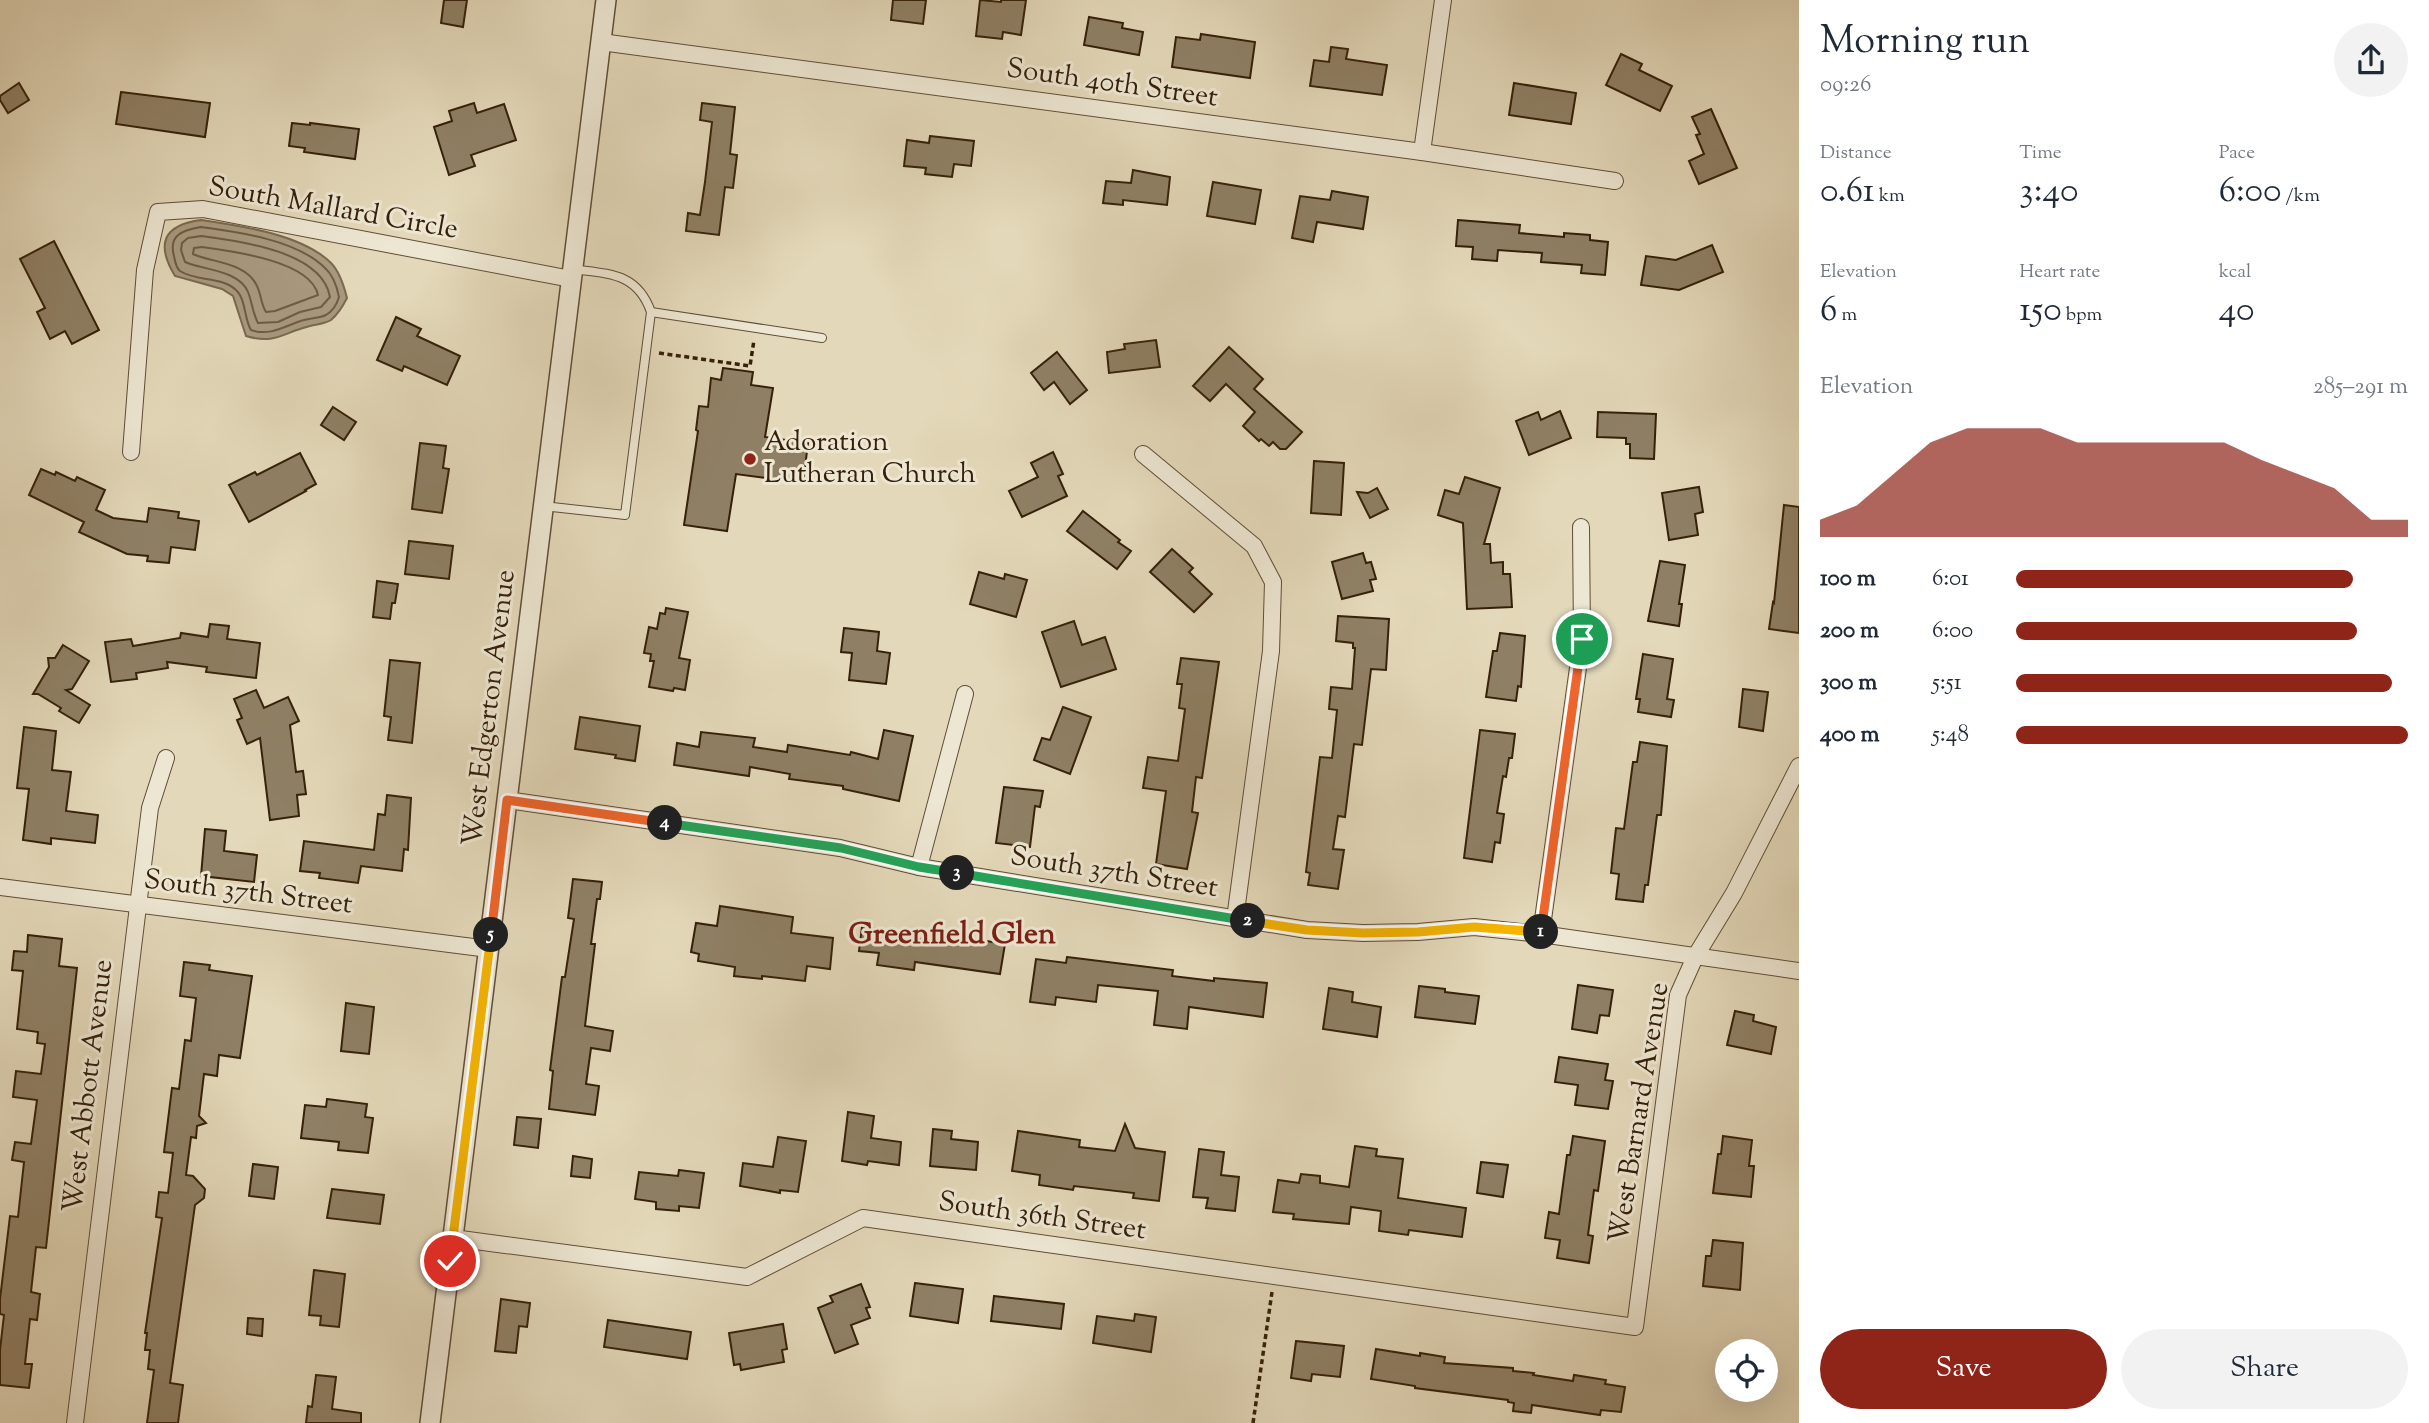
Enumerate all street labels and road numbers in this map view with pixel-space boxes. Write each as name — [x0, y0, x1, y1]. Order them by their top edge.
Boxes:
street label: South 40th Street — [1004, 49, 1221, 119]
street label: South Mallard Circle — [205, 167, 461, 251]
street label: West Edgerton Avenue — [453, 567, 527, 849]
street label: South 37th Street — [1007, 837, 1221, 909]
street label: South 37th Street — [141, 860, 355, 926]
street label: West Abbott Avenue — [54, 957, 124, 1215]
street label: West Barnard Avenue — [1600, 980, 1680, 1246]
street label: South 36th Street — [936, 1183, 1149, 1251]

